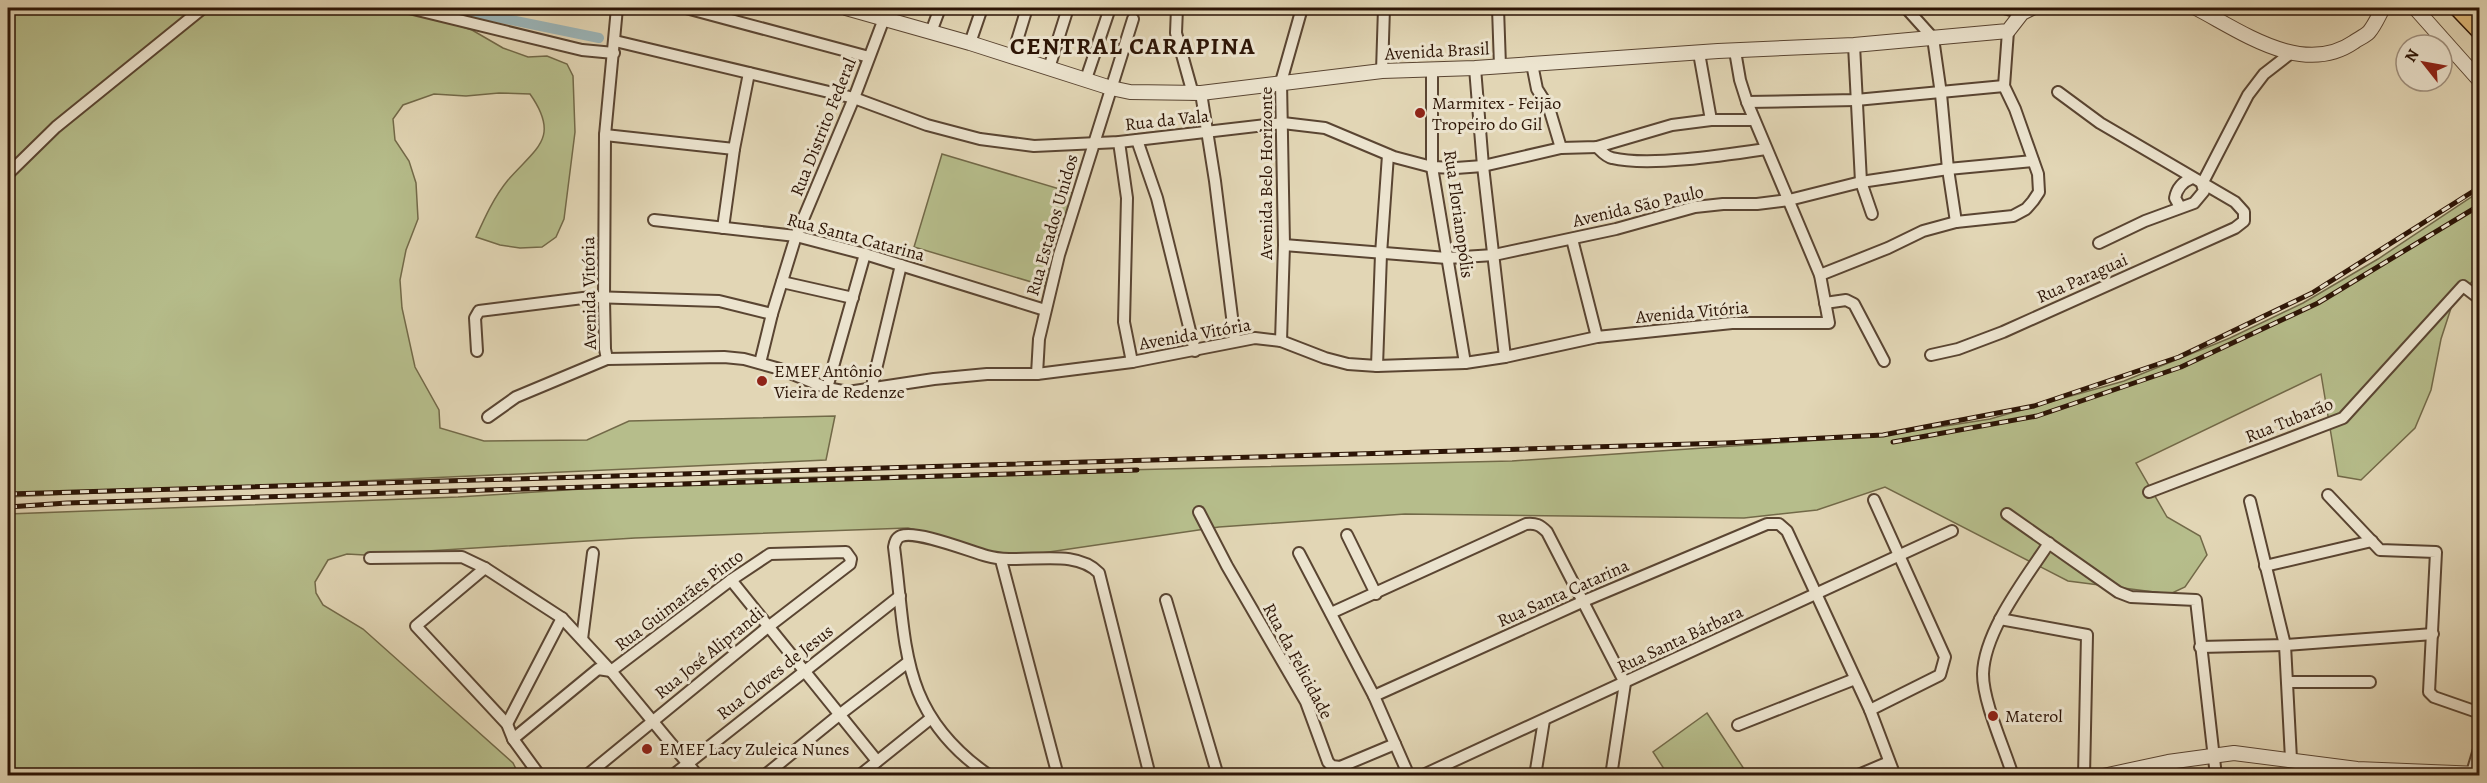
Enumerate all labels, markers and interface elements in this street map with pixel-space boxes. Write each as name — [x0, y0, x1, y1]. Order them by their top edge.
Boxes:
district label: CENTRAL CARAPINA — [1010, 30, 1256, 62]
north arrow — [2394, 33, 2454, 93]
street label: Avenida Brasil — [1383, 36, 1491, 66]
text: N — [2400, 45, 2425, 66]
street label: Rua Distrito Federal — [784, 54, 862, 200]
street label: Avenida Belo Horizonte — [1254, 86, 1278, 261]
place label: Marmitex - Feijão Tropeiro do Gil — [1432, 91, 1561, 136]
street label: Rua da Vala — [1124, 104, 1211, 136]
marker: Marmitex - Feijão Tropeiro do Gil — [1413, 106, 1427, 120]
street label: Rua Florianopólis — [1438, 148, 1480, 280]
street label: Rua Estados Unidos — [1020, 151, 1084, 299]
street label: Avenida São Paulo — [1569, 179, 1706, 233]
street label: Rua Santa Catarina — [784, 207, 928, 267]
street label: Avenida Vitória — [576, 236, 602, 351]
street label: Rua Paraguai — [2033, 247, 2131, 309]
street label: Avenida Vitória — [1634, 295, 1750, 329]
street label: Avenida Vitória — [1136, 312, 1253, 356]
place label: EMEF Antônio Vieira de Redenze — [773, 359, 905, 404]
marker: EMEF Antônio Vieira de Redenze — [755, 374, 769, 388]
street label: Rua Tubarão — [2241, 391, 2337, 449]
street label: Rua Guimarães Pinto — [610, 544, 748, 656]
street label: Rua Santa Catarina — [1493, 553, 1633, 633]
street label: Rua da Felicidade — [1257, 599, 1339, 723]
street label: Rua Santa Bárbara — [1613, 599, 1747, 679]
street label: Rua José Aliprandi — [649, 602, 769, 704]
street label: Rua Cloves de Jesus — [712, 619, 838, 725]
place label: Materol — [2005, 704, 2063, 728]
marker: Materol — [1986, 709, 2000, 723]
place label: EMEF Lacy Zuleica Nunes — [659, 737, 850, 761]
marker: EMEF Lacy Zuleica Nunes — [640, 742, 654, 756]

